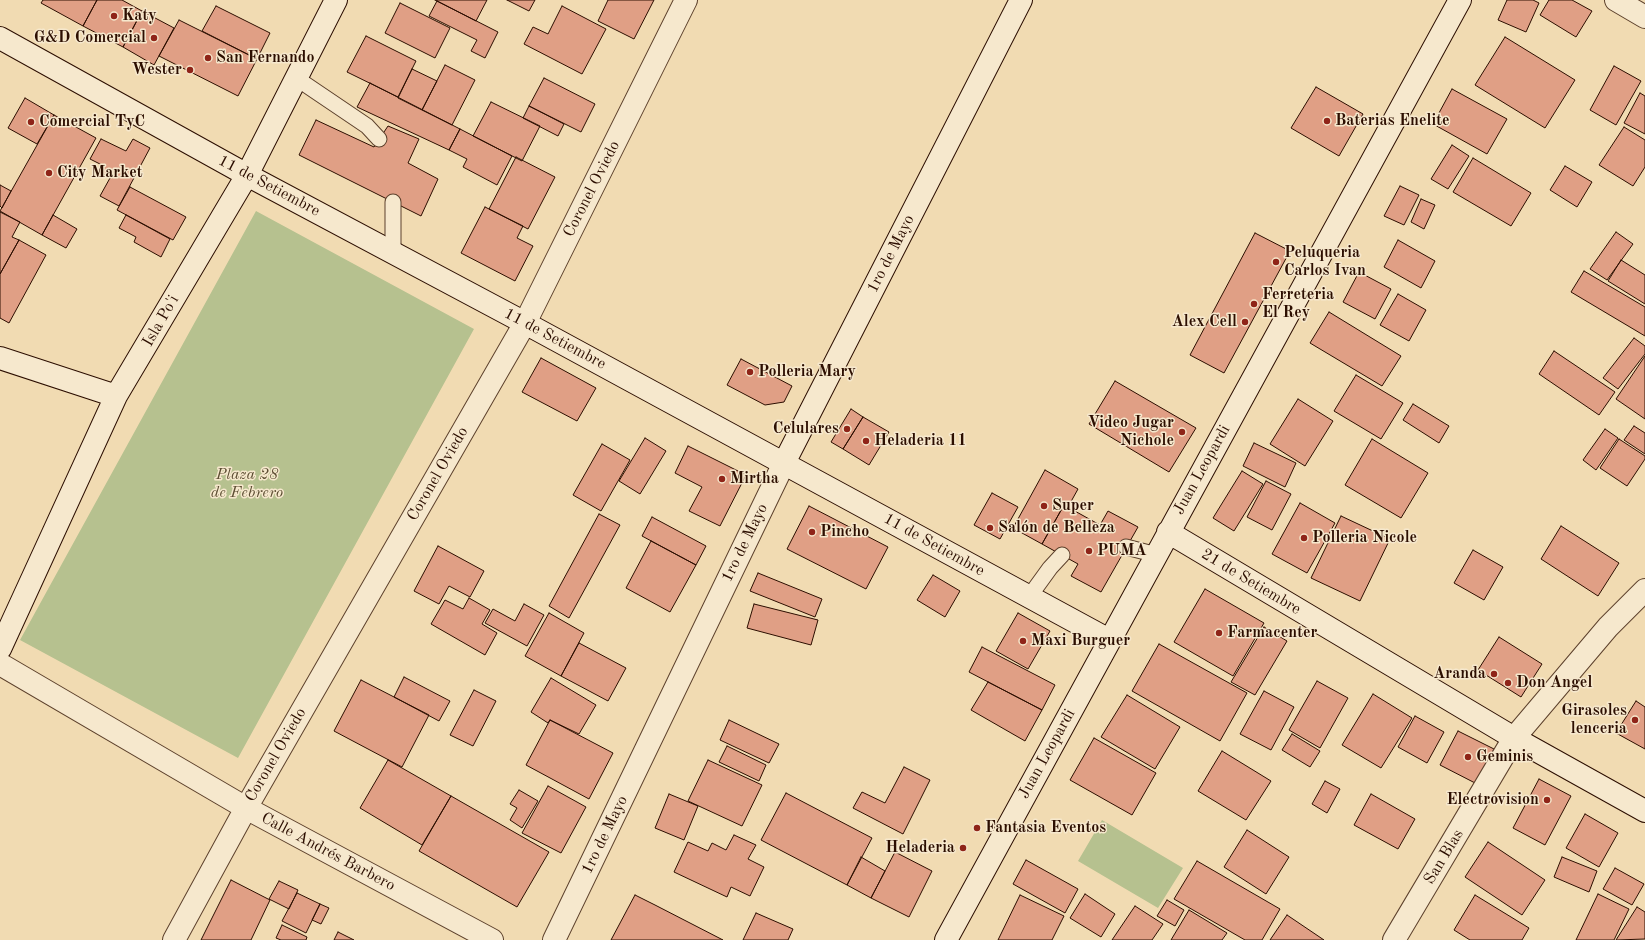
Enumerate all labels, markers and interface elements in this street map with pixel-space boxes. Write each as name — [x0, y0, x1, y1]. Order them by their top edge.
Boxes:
place label: Katy — [122, 6, 157, 26]
marker: Katy — [109, 11, 119, 21]
place label: G&D Comercial — [34, 28, 146, 48]
marker: G&D Comercial — [149, 33, 159, 43]
place label: San Fernando — [216, 48, 315, 68]
marker: San Fernando — [203, 53, 213, 63]
place label: Wester — [132, 60, 182, 80]
marker: Wester — [185, 65, 195, 75]
place label: Baterias Enelite — [1335, 111, 1450, 131]
place label: Comercial TyC — [39, 112, 145, 132]
marker: Baterias Enelite — [1322, 116, 1332, 126]
marker: Comercial TyC — [26, 117, 36, 127]
street label: Coronel Oviedo — [559, 138, 625, 240]
street label: 11 de Setiembre — [215, 151, 323, 221]
place label: City Market — [57, 163, 143, 183]
marker: City Market — [44, 168, 54, 178]
street label: 1ro de Mayo — [863, 212, 919, 296]
place label: Peluqueria Carlos Ivan — [1284, 243, 1366, 281]
marker: Peluqueria Carlos Ivan — [1271, 257, 1281, 267]
place label: Ferreteria El Rey — [1262, 285, 1334, 323]
street label: Isla Po'i — [139, 292, 183, 350]
marker: Ferreteria El Rey — [1249, 299, 1259, 309]
street label: 11 de Setiembre — [501, 304, 609, 374]
place label: Alex Cell — [1172, 312, 1237, 332]
marker: Alex Cell — [1240, 317, 1250, 327]
place label: Polleria Mary — [758, 362, 856, 382]
marker: Polleria Mary — [745, 367, 755, 377]
place label: Video Jugar Nichole — [1088, 413, 1174, 451]
place label: Celulares — [773, 419, 839, 439]
street label: Juan Leopardi — [1169, 422, 1235, 518]
street label: Coronel Oviedo — [403, 423, 473, 525]
marker: Celulares — [842, 424, 852, 434]
marker: Video Jugar Nichole — [1177, 427, 1187, 437]
place label: Heladeria 11 — [874, 431, 967, 451]
marker: Heladeria 11 — [861, 436, 871, 446]
park label: Plaza 28 de Febrero — [211, 465, 283, 503]
place label: Mirtha — [730, 469, 779, 489]
marker: Mirtha — [717, 474, 727, 484]
place label: Super — [1052, 496, 1094, 516]
street label: 1ro de Mayo — [718, 501, 772, 585]
marker: Super — [1039, 501, 1049, 511]
street label: 11 de Setiembre — [880, 509, 988, 581]
place label: Salón de Belleza — [998, 518, 1115, 538]
place label: Pincho — [820, 522, 869, 542]
marker: Salón de Belleza — [985, 523, 995, 533]
marker: Pincho — [807, 527, 817, 537]
place label: Polleria Nicole — [1312, 528, 1417, 548]
marker: Polleria Nicole — [1299, 533, 1309, 543]
place label: PUMA — [1097, 541, 1146, 561]
street label: 21 de Setiembre — [1198, 545, 1304, 619]
marker: PUMA — [1084, 546, 1094, 556]
place label: Farmacenter — [1227, 623, 1317, 643]
marker: Farmacenter — [1214, 628, 1224, 638]
place label: Maxi Burguer — [1031, 631, 1130, 651]
marker: Maxi Burguer — [1018, 636, 1028, 646]
place label: Aranda — [1433, 664, 1486, 684]
marker: Aranda — [1489, 669, 1499, 679]
place label: Don Angel — [1516, 673, 1592, 693]
marker: Don Angel — [1503, 678, 1513, 688]
place label: Girasoles lenceria — [1561, 701, 1627, 739]
street label: Coronel Oviedo — [241, 704, 311, 806]
street label: Juan Leopardi — [1014, 706, 1080, 802]
marker: Girasoles lenceria — [1630, 715, 1640, 725]
place label: Geminis — [1476, 747, 1533, 767]
marker: Geminis — [1463, 752, 1473, 762]
place label: Electrovision — [1446, 790, 1539, 810]
street label: 1ro de Mayo — [578, 793, 632, 877]
marker: Electrovision — [1542, 795, 1552, 805]
street label: Calle Andrés Barbero — [258, 808, 398, 896]
place label: Fantasia Eventos — [985, 818, 1106, 838]
marker: Fantasia Eventos — [972, 823, 982, 833]
street label: San Blas — [1420, 826, 1468, 888]
place label: Heladeria — [885, 838, 955, 858]
marker: Heladeria — [958, 843, 968, 853]

